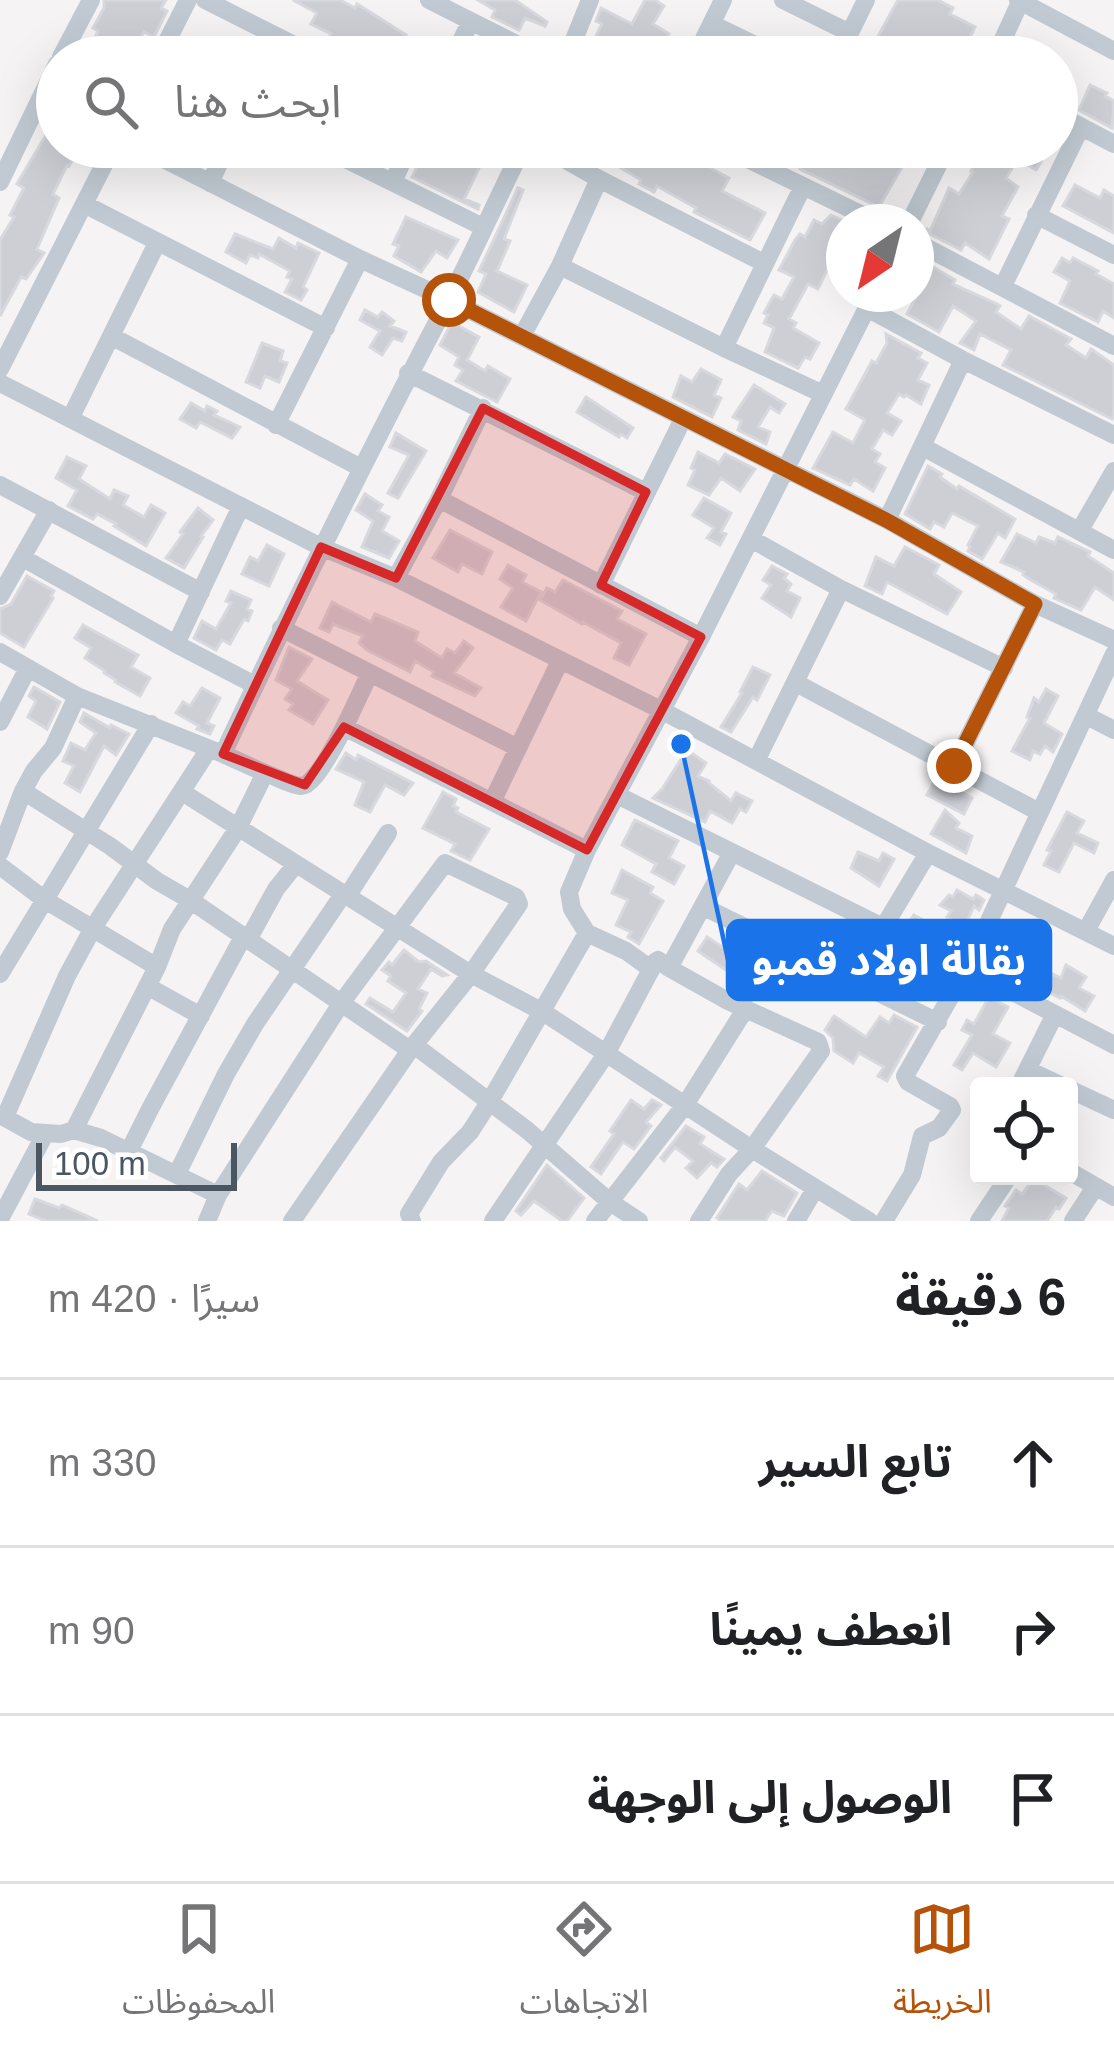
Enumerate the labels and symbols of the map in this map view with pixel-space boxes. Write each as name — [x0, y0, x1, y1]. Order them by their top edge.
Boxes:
north arrow — [826, 204, 934, 312]
route start — [422, 273, 476, 327]
route end — [927, 739, 981, 793]
callout: بقالة اولاد قمبو — [728, 921, 1050, 999]
text: بقالة اولاد قمبو — [752, 937, 1026, 985]
scale bar — [36, 1137, 237, 1190]

